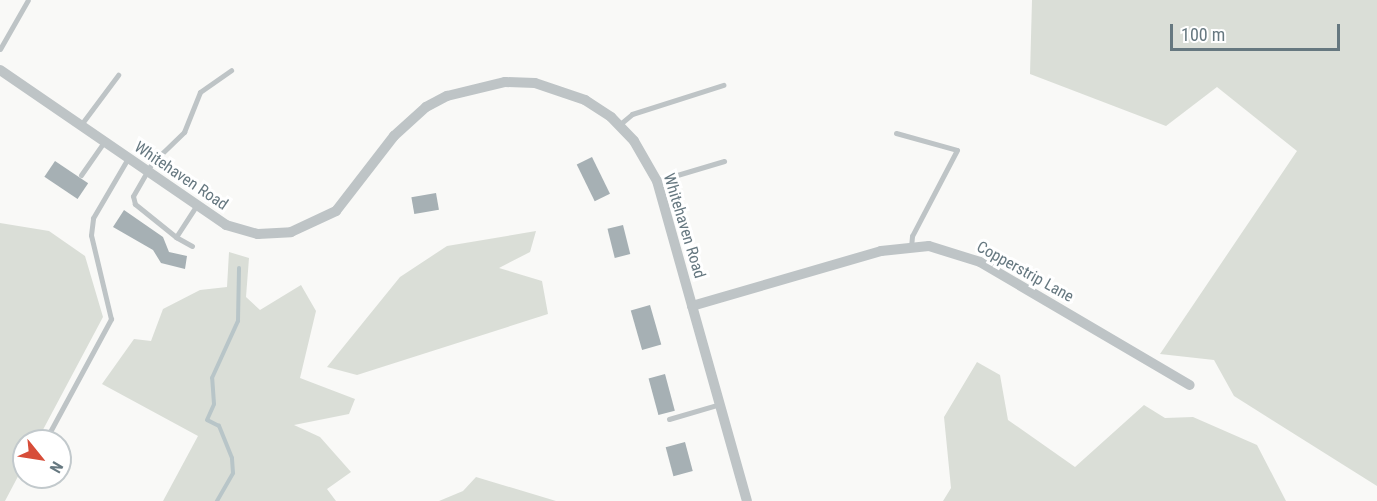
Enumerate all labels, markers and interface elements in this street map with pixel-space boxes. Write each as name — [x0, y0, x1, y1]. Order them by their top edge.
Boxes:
scale bar — [1173, 12, 1342, 50]
text: 100 m — [1181, 24, 1225, 45]
street label: Whitehaven Road — [130, 138, 232, 214]
street label: Whitehaven Road — [659, 171, 709, 281]
street label: Copperstrip Lane — [973, 237, 1077, 307]
north arrow — [12, 429, 72, 489]
text: N — [46, 458, 67, 476]

